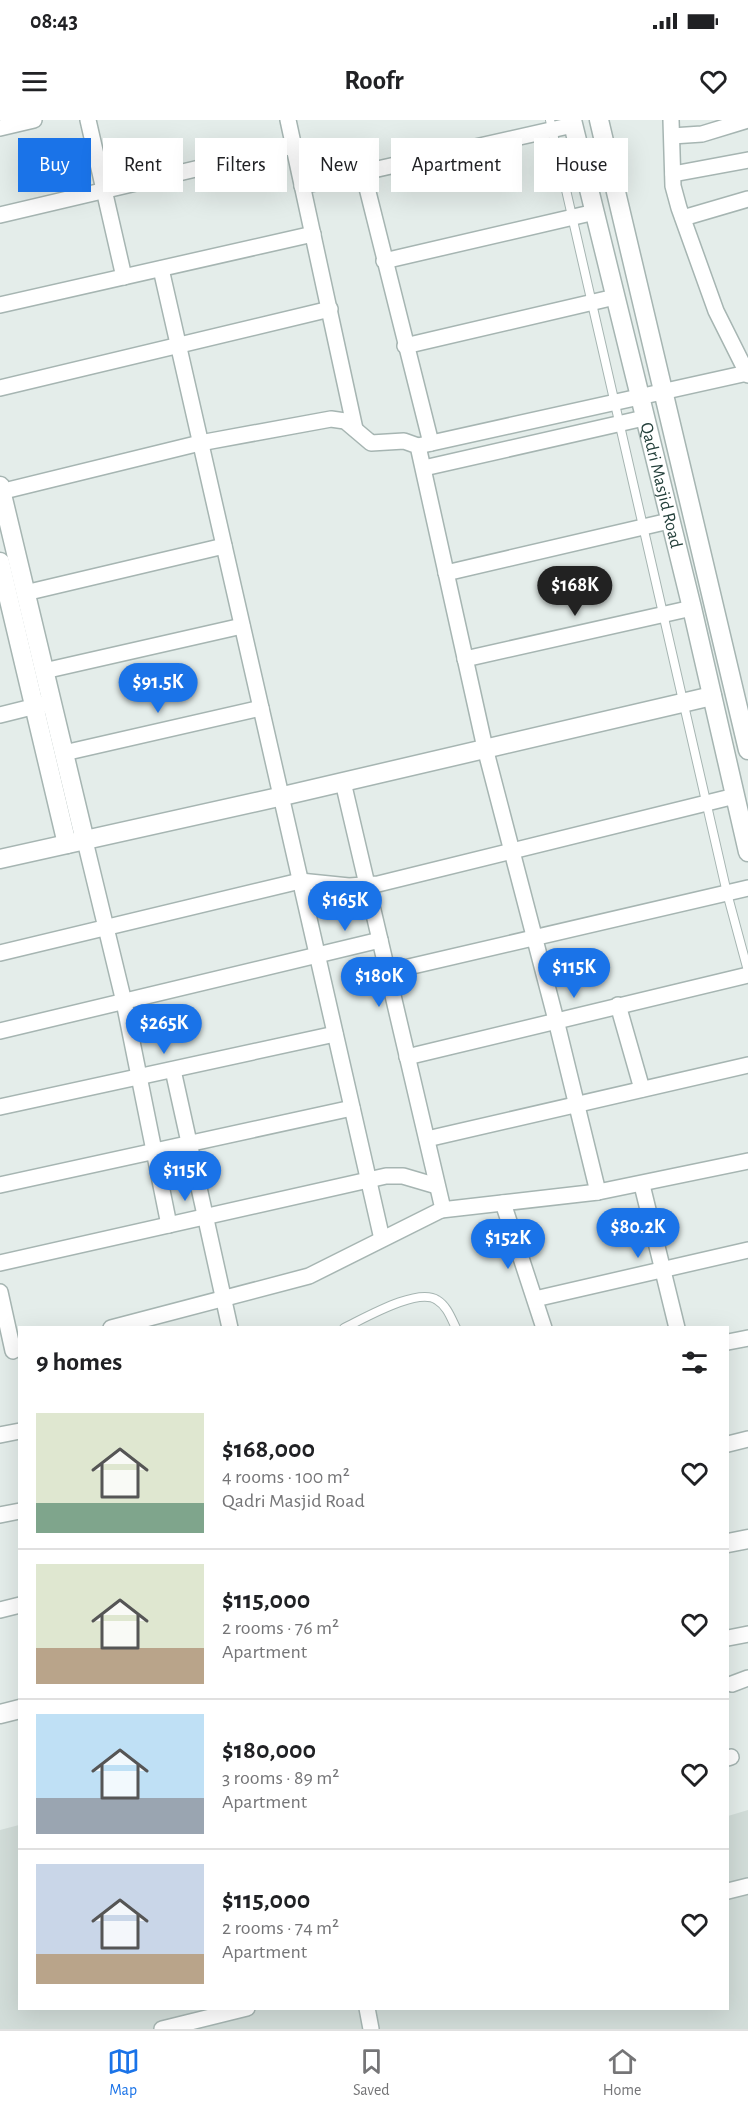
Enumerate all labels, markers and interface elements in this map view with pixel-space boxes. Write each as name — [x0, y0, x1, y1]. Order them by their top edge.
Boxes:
text: 08:43 — [30, 10, 78, 32]
icon: menu — [18, 65, 51, 98]
icon: heart — [697, 65, 730, 98]
text: Roofr — [344, 67, 404, 94]
chip: Buy — [18, 138, 91, 192]
chip: Rent — [103, 138, 183, 192]
chip: Filters — [195, 138, 287, 192]
chip: New — [299, 138, 379, 192]
chip: Apartment — [391, 138, 522, 192]
chip: House — [534, 138, 628, 192]
street label: Qadri Masjid Road — [637, 421, 685, 550]
pin: $168K — [533, 566, 617, 617]
text: $168K — [551, 575, 599, 595]
pin: $91.5K — [109, 663, 207, 714]
text: $91.5K — [133, 672, 183, 692]
pin: $165K — [303, 881, 387, 932]
text: $165K — [322, 890, 368, 910]
pin: $115K — [532, 948, 616, 999]
pin: $180K — [337, 957, 421, 1008]
text: $115K — [552, 957, 596, 977]
text: $180K — [355, 966, 403, 986]
pin: $265K — [122, 1004, 206, 1055]
text: $265K — [140, 1013, 188, 1033]
pin: $115K — [143, 1151, 227, 1202]
text: $115K — [163, 1160, 207, 1180]
pin: $80.2K — [589, 1208, 687, 1259]
text: $80.2K — [611, 1217, 665, 1237]
pin: $152K — [466, 1219, 550, 1270]
text: $152K — [485, 1228, 531, 1248]
icon: filters — [678, 1346, 711, 1379]
text: 9 homes — [36, 1349, 122, 1375]
text: $168,000 — [222, 1436, 315, 1462]
icon: home — [84, 1437, 156, 1509]
icon: heart — [678, 1457, 711, 1490]
text: 4 rooms · 100 m² — [222, 1467, 350, 1487]
text: Qadri Masjid Road — [222, 1491, 365, 1511]
text: $115,000 — [222, 1587, 310, 1613]
icon: home — [84, 1588, 156, 1660]
icon: heart — [678, 1608, 711, 1641]
text: 2 rooms · 76 m² — [222, 1618, 339, 1638]
text: Apartment — [222, 1642, 307, 1662]
text: $180,000 — [222, 1737, 316, 1763]
icon: home — [84, 1738, 156, 1810]
icon: heart — [678, 1758, 711, 1791]
text: 3 rooms · 89 m² — [222, 1768, 339, 1788]
text: Apartment — [222, 1792, 307, 1812]
text: $115,000 — [222, 1887, 310, 1913]
icon: home — [84, 1888, 156, 1960]
icon: heart — [678, 1908, 711, 1941]
text: 2 rooms · 74 m² — [222, 1918, 339, 1938]
text: Apartment — [222, 1942, 307, 1962]
tab: Map — [107, 2045, 140, 2100]
tab: Saved — [353, 2045, 390, 2100]
tab: Home — [603, 2045, 641, 2100]

